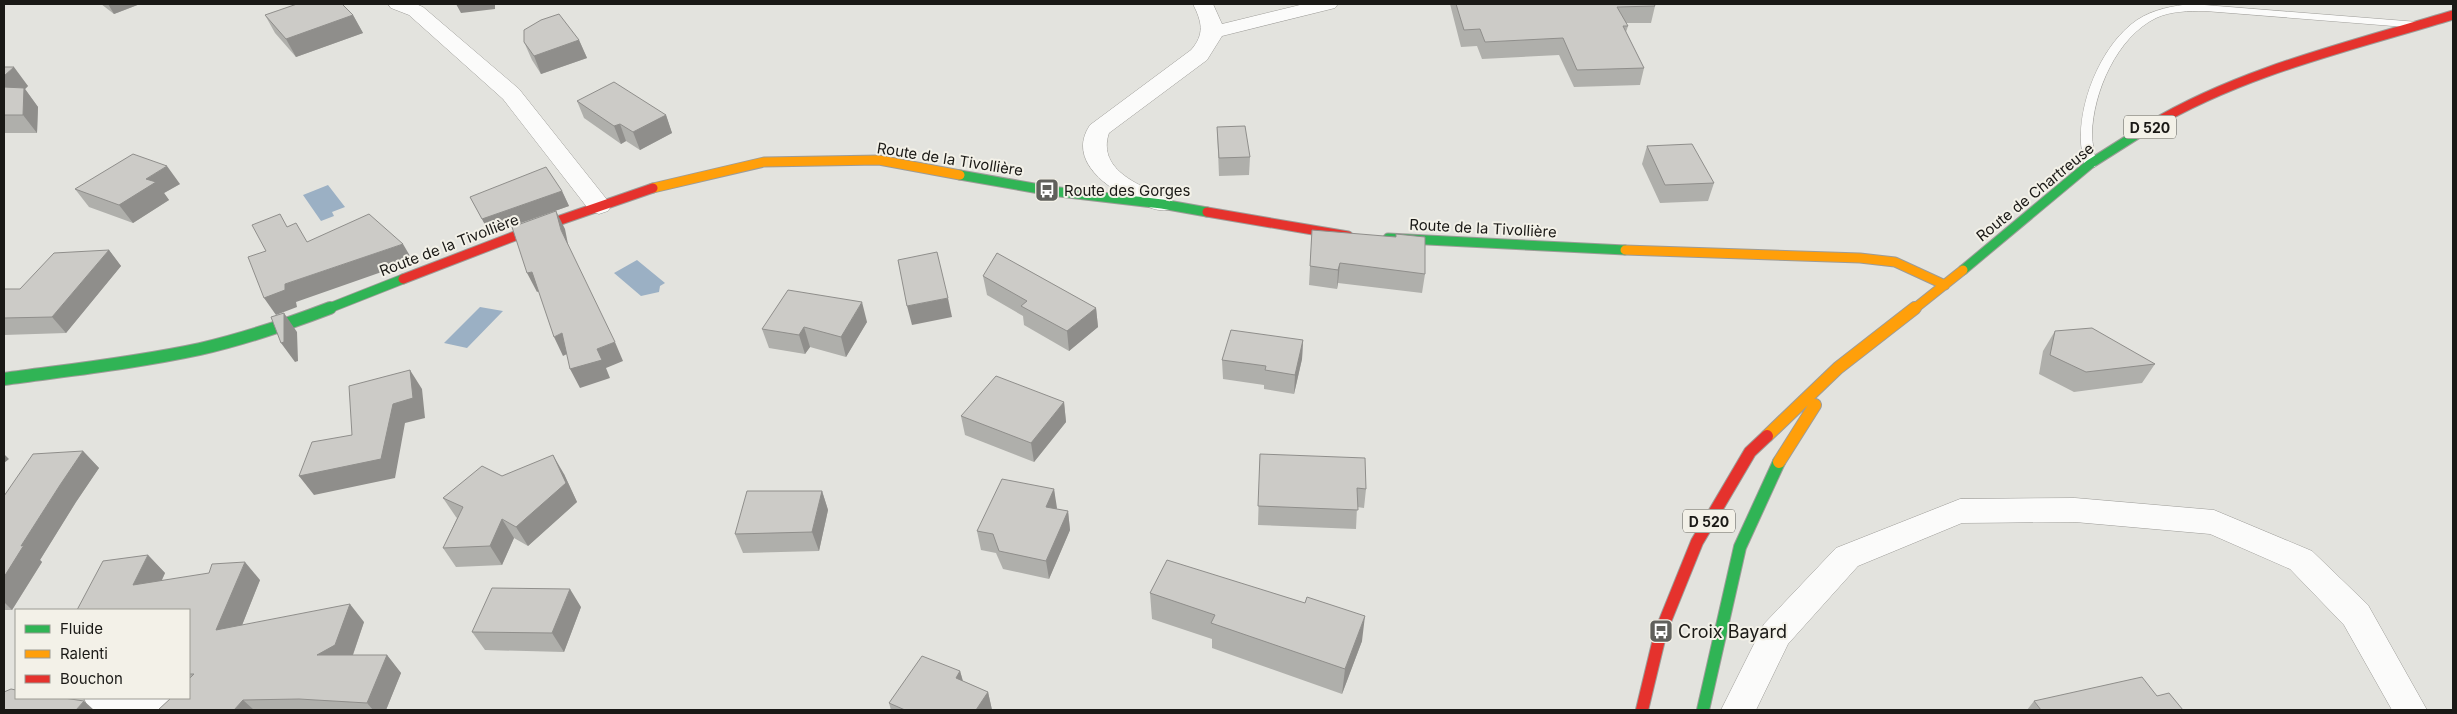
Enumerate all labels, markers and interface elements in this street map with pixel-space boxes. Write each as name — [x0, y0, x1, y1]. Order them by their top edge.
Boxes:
road number: D 520 — [2124, 115, 2176, 138]
street label: Route de la Tivollière — [876, 138, 1024, 180]
street label: Route de Chartreuse — [1972, 139, 2098, 245]
bus stop icon: Route des Gorges — [1034, 177, 1060, 203]
place label: Route des Gorges — [1064, 181, 1191, 200]
street label: Route de la Tivollière — [377, 210, 521, 280]
street label: Route de la Tivollière — [1409, 215, 1557, 241]
road number: D 520 — [1683, 510, 1735, 532]
legend — [15, 609, 190, 699]
bus stop icon: Croix Bayard — [1648, 618, 1674, 644]
text: Fluide — [60, 619, 103, 638]
place label: Croix Bayard — [1678, 621, 1787, 642]
text: Ralenti — [60, 644, 108, 663]
text: Bouchon — [60, 669, 123, 688]

